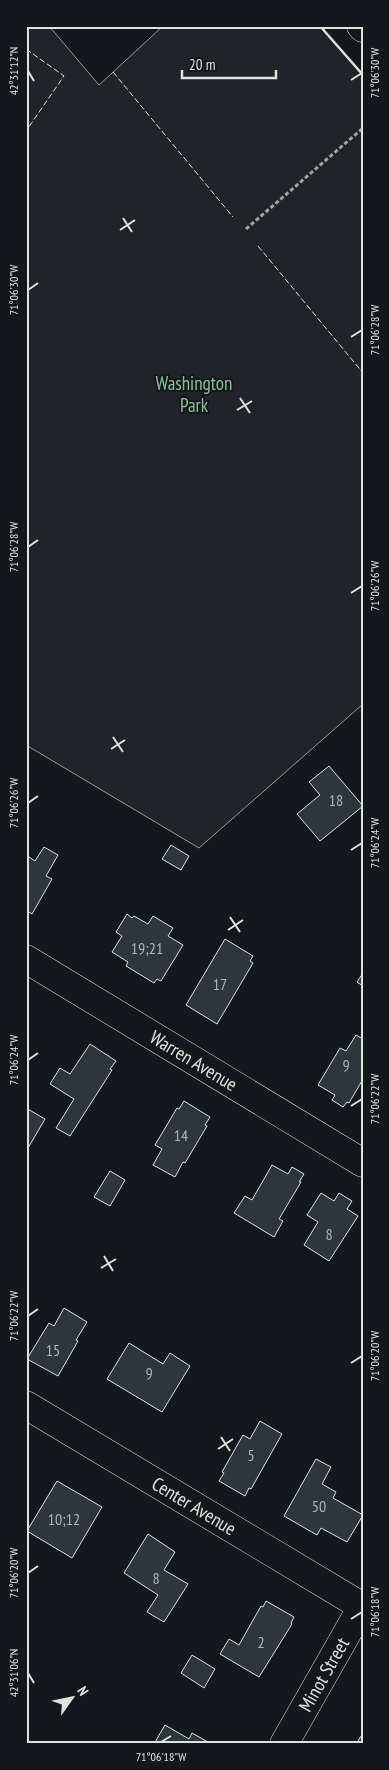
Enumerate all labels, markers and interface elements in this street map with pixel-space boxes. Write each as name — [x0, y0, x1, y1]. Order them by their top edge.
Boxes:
text: 42°31'12"N — [6, 47, 21, 95]
scale bar — [182, 48, 275, 80]
text: 71°06'30"W — [367, 48, 382, 98]
text: 20 m — [189, 55, 215, 74]
text: 71°06'30"W — [6, 265, 21, 315]
text: 71°06'28"W — [367, 305, 382, 355]
park label: Washington Park — [156, 371, 232, 417]
text: 71°06'28"W — [6, 522, 21, 572]
text: 71°06'26"W — [367, 561, 382, 611]
text: 71°06'26"W — [6, 778, 21, 828]
house number: 18 — [329, 790, 343, 810]
text: 71°06'24"W — [367, 818, 382, 868]
house number: 19;21 — [131, 938, 163, 958]
house number: 17 — [213, 974, 227, 994]
street label: Warren Avenue — [146, 1025, 242, 1096]
text: 71°06'24"W — [6, 1035, 21, 1085]
house number: 9 — [342, 1055, 350, 1075]
text: 71°06'22"W — [367, 1074, 382, 1124]
house number: 14 — [174, 1125, 188, 1145]
house number: 8 — [325, 1224, 333, 1244]
text: 71°06'22"W — [6, 1291, 21, 1341]
text: 71°06'20"W — [367, 1331, 382, 1381]
house number: 15 — [46, 1340, 60, 1360]
house number: 9 — [145, 1363, 153, 1383]
house number: 5 — [247, 1445, 255, 1465]
street label: Center Avenue — [148, 1471, 241, 1540]
house number: 50 — [312, 1496, 326, 1516]
house number: 10;12 — [48, 1509, 80, 1529]
text: 71°06'20"W — [6, 1548, 21, 1598]
house number: 8 — [152, 1568, 160, 1588]
text: 71°06'18"W — [367, 1587, 382, 1637]
house number: 2 — [257, 1632, 265, 1652]
street label: Minot Street — [293, 1632, 354, 1716]
text: 42°31'06"N — [6, 1649, 21, 1697]
north arrow — [48, 1672, 98, 1722]
text: N — [73, 1683, 93, 1699]
text: 71°06'18"W — [136, 1749, 186, 1764]

